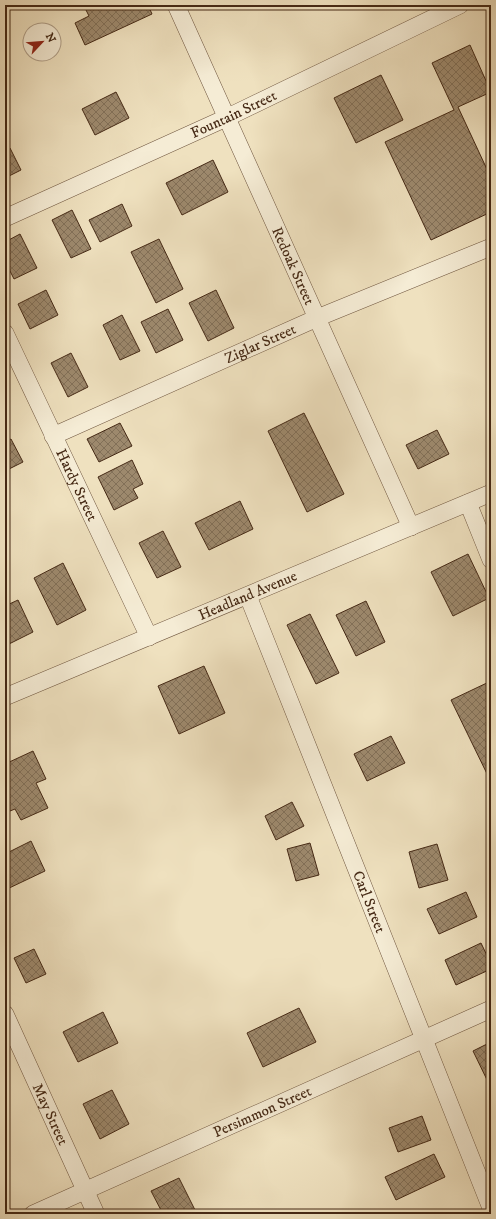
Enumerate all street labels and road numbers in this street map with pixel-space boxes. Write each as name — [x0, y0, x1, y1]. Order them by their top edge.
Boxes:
street label: Fountain Street — [188, 86, 280, 143]
street label: Redoak Street — [267, 224, 319, 308]
street label: Ziglar Street — [222, 320, 299, 368]
street label: Hardy Street — [51, 446, 102, 524]
street label: Headland Avenue — [196, 567, 300, 625]
street label: Carl Street — [348, 868, 390, 936]
street label: May Street — [28, 1080, 72, 1148]
street label: Persimmon Street — [210, 1082, 315, 1142]

